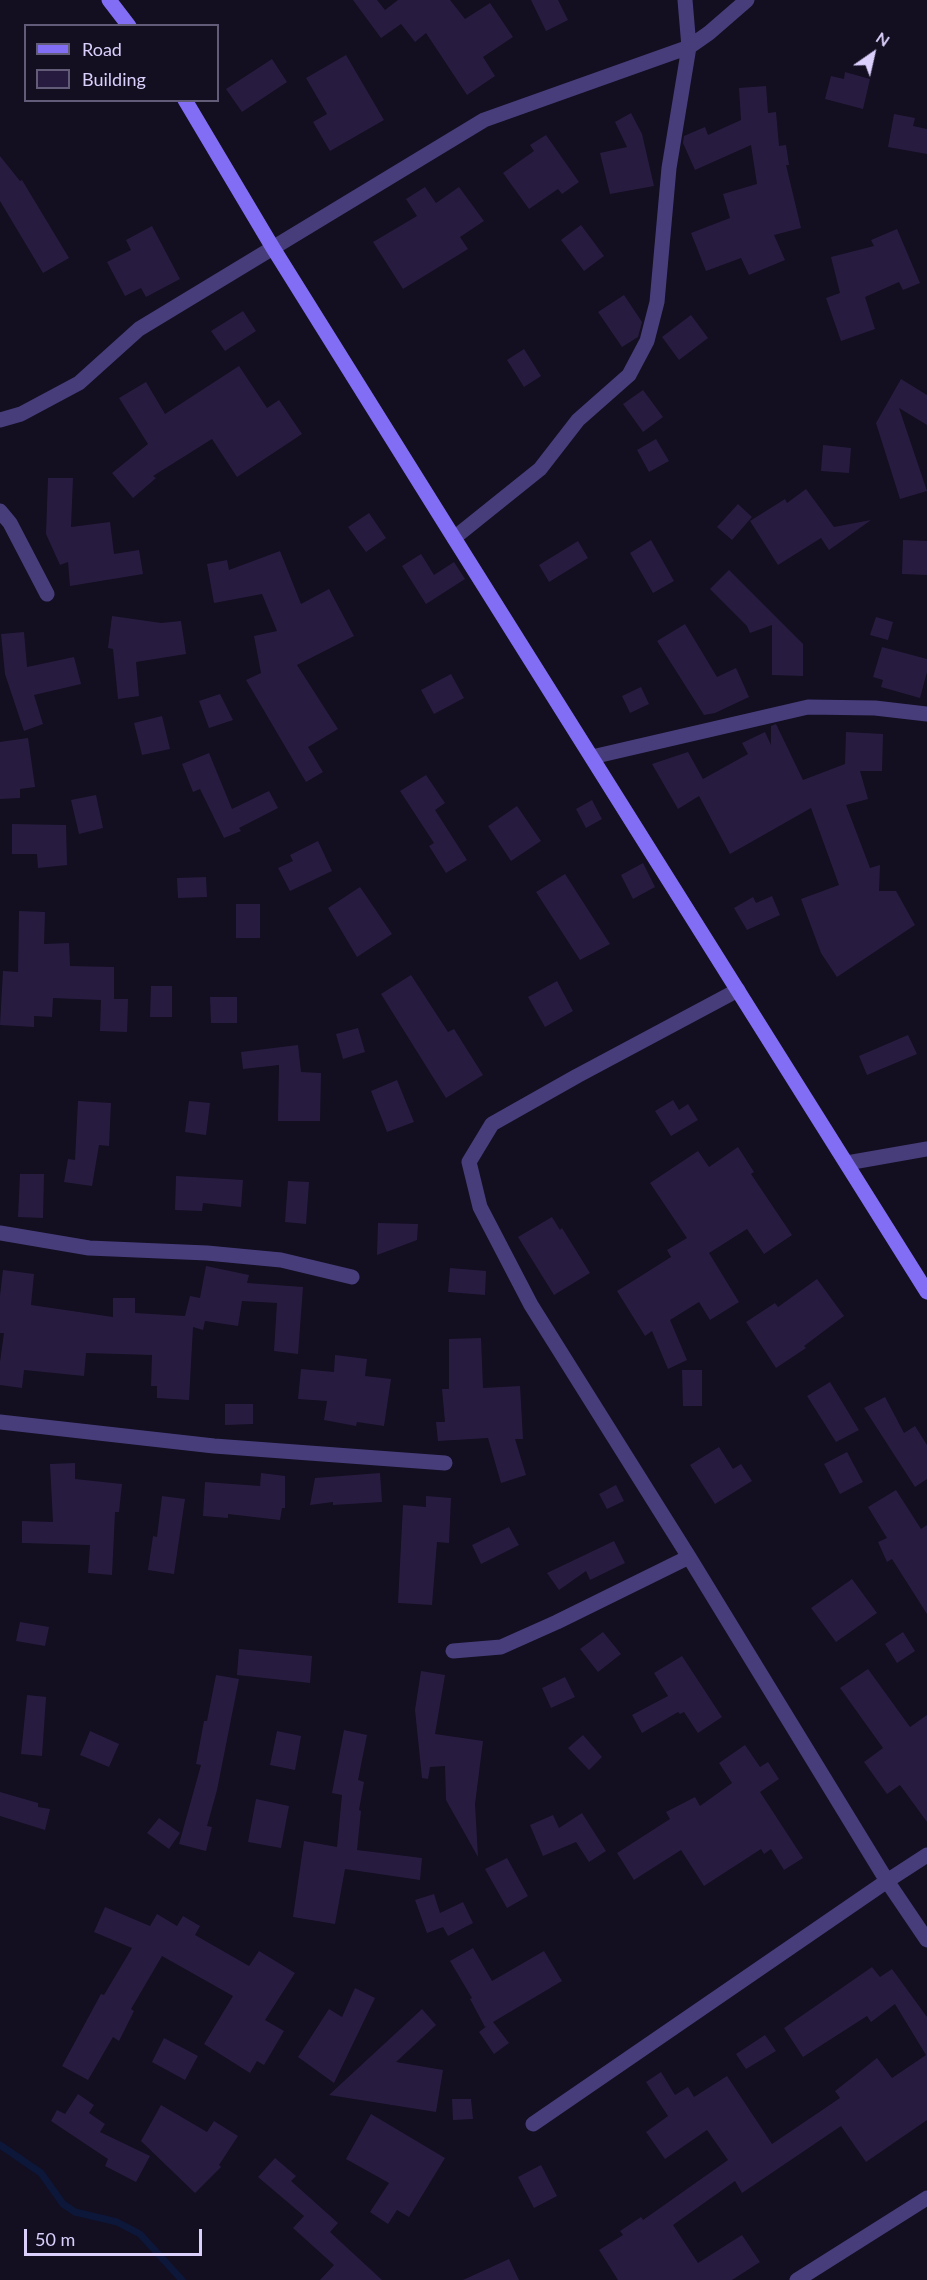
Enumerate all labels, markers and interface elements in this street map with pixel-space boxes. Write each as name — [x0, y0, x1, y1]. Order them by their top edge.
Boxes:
legend — [24, 24, 219, 102]
north arrow — [843, 24, 903, 84]
text: N — [873, 27, 894, 50]
text: Road — [82, 38, 122, 60]
text: Building — [82, 68, 146, 90]
scale bar — [27, 2217, 206, 2255]
text: 50 m — [35, 2228, 75, 2250]

